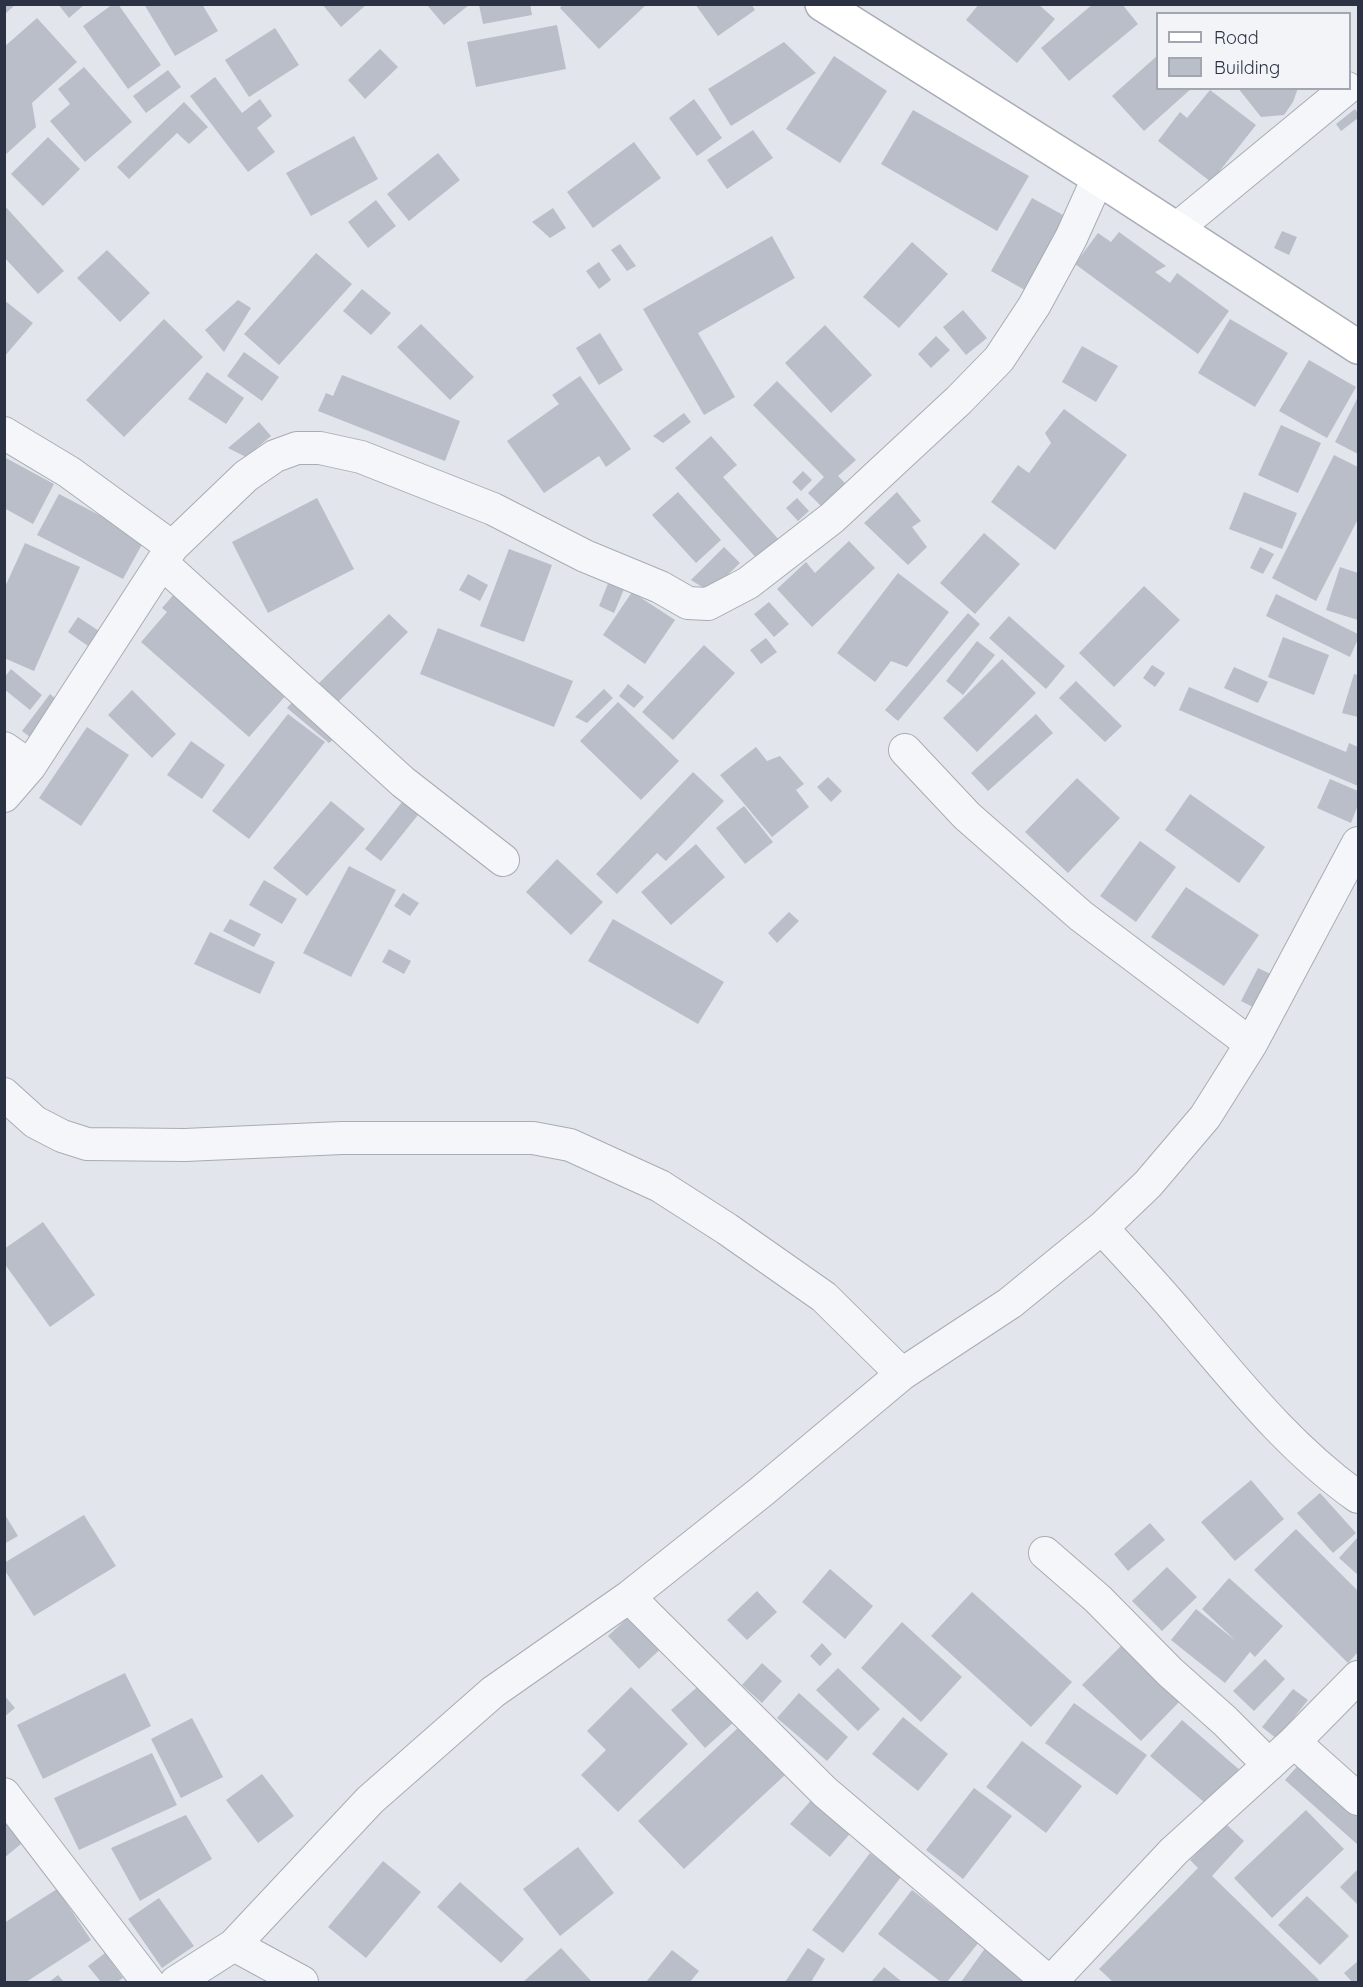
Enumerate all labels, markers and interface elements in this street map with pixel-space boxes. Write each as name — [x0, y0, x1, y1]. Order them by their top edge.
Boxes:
legend — [1156, 12, 1351, 90]
text: Road — [1214, 26, 1259, 49]
text: Building — [1214, 56, 1280, 79]

